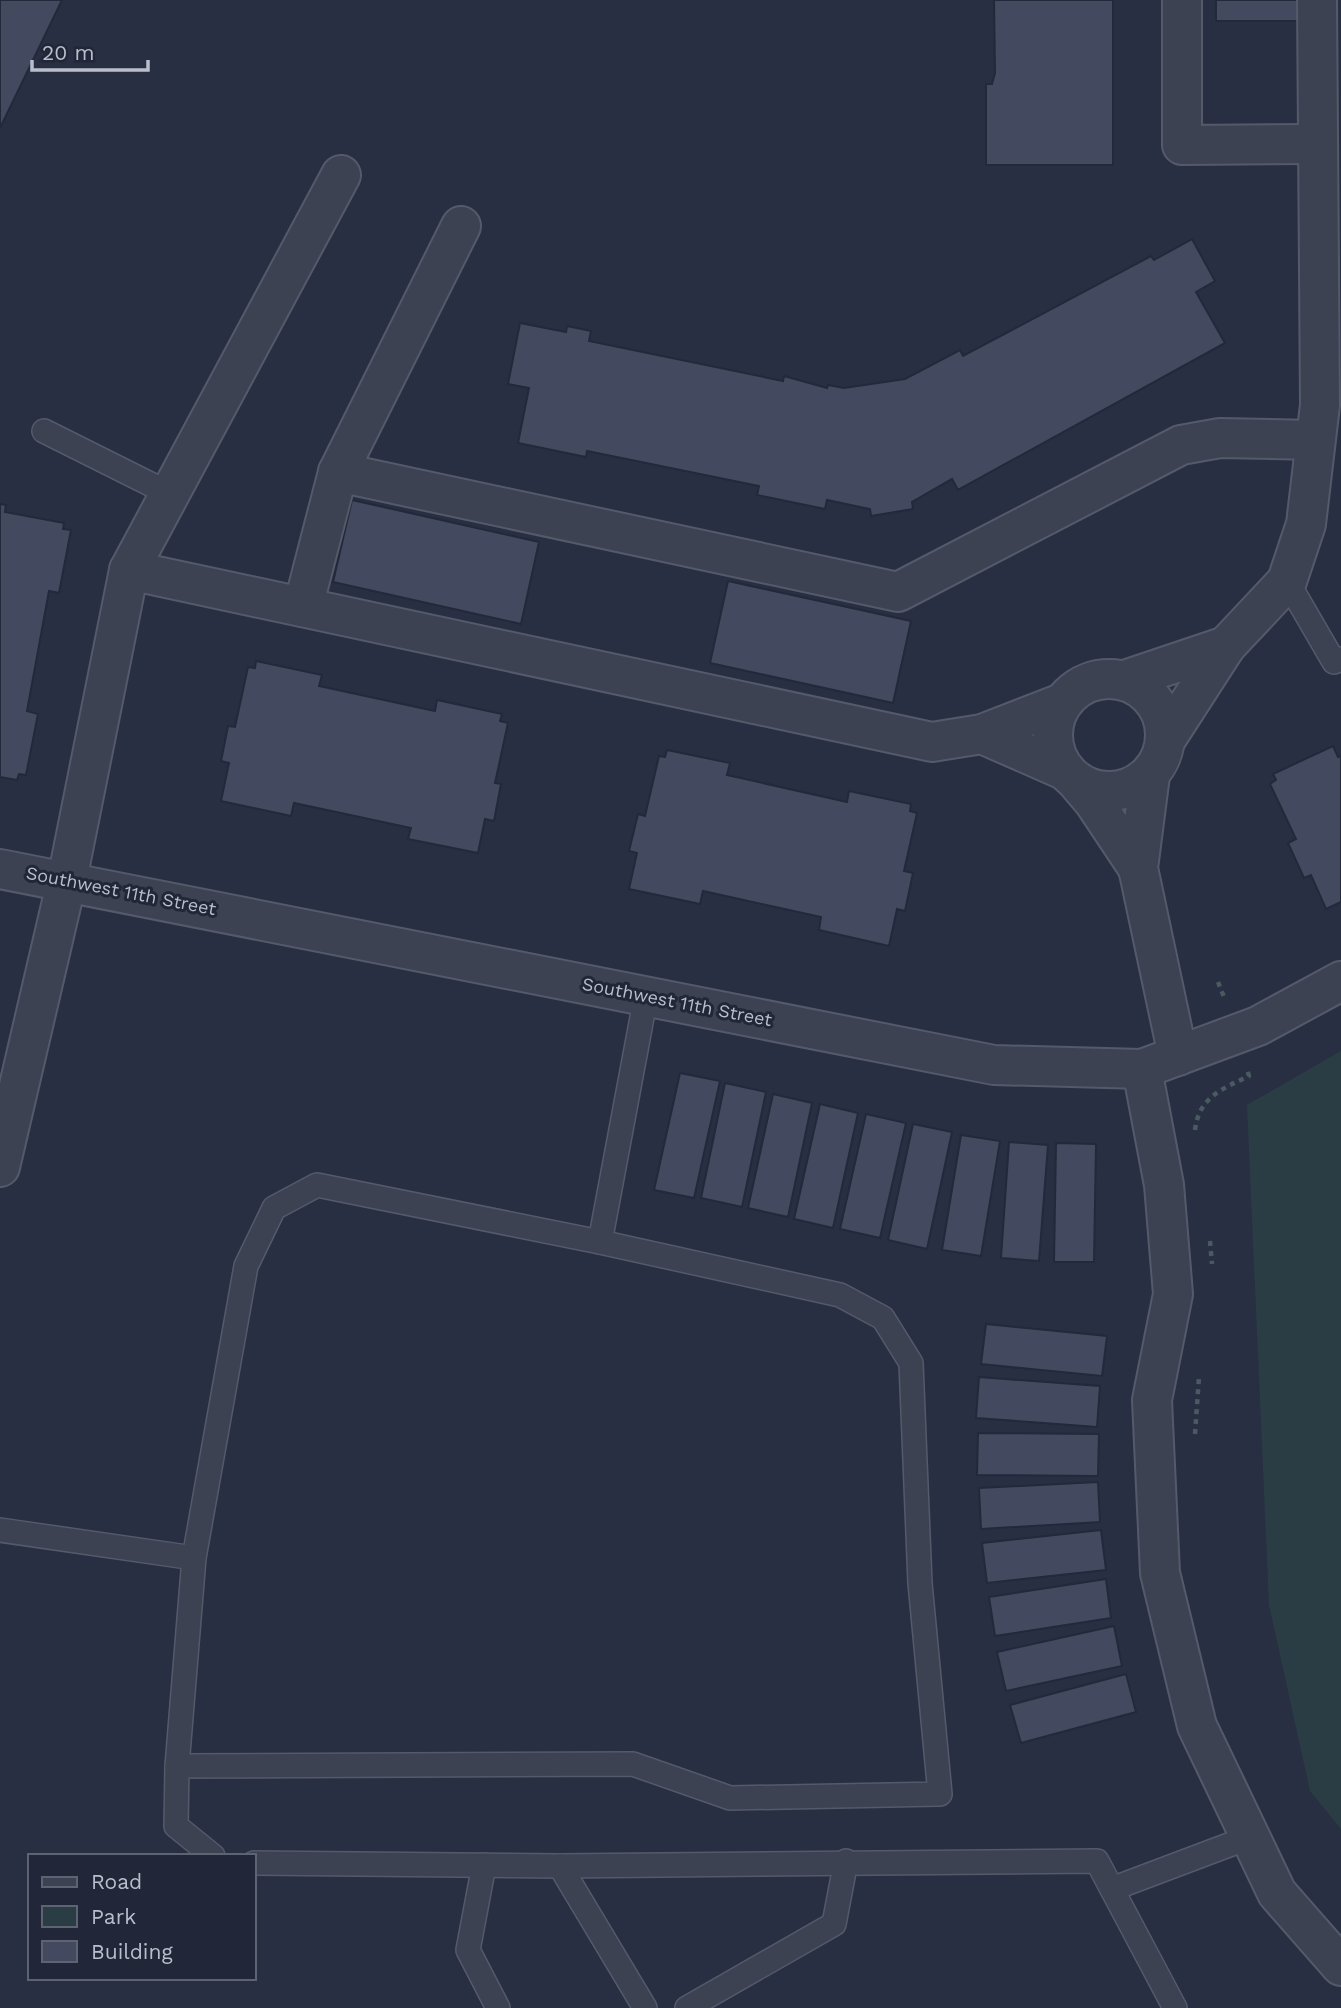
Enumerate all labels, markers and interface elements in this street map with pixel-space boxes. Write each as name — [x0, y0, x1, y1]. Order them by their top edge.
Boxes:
scale bar — [32, 28, 147, 72]
text: 20 m — [42, 40, 94, 65]
street label: Southwest 11th Street — [24, 862, 218, 919]
street label: Southwest 11th Street — [580, 973, 774, 1030]
legend — [28, 1854, 256, 1980]
text: Road — [91, 1869, 142, 1894]
text: Park — [91, 1904, 136, 1929]
text: Building — [91, 1939, 173, 1964]

